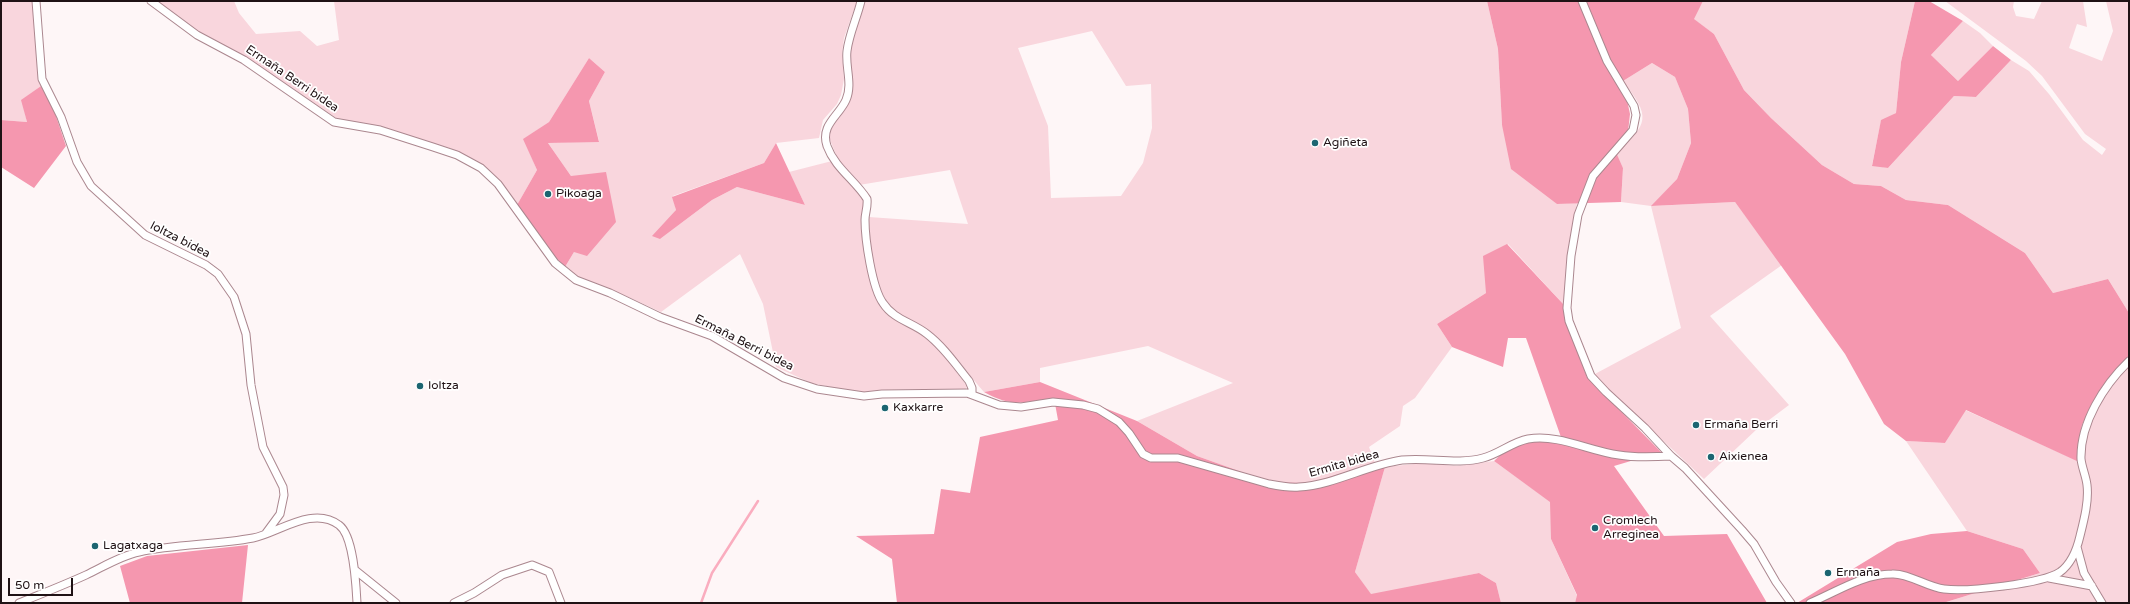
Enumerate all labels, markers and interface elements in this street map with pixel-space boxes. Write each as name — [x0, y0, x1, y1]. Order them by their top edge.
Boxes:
street label: Ermaña Berri bidea — [243, 43, 341, 115]
place label: Agiñeta — [1323, 136, 1368, 150]
marker: Agiñeta — [1310, 138, 1320, 148]
place label: Pikoaga — [556, 187, 602, 201]
marker: Pikoaga — [543, 189, 553, 199]
street label: Ioltza bidea — [147, 219, 213, 261]
street label: Ermaña Berri bidea — [692, 312, 796, 374]
place label: Ioltza — [428, 379, 459, 393]
marker: Ioltza — [415, 381, 425, 391]
place label: Kaxkarre — [893, 401, 943, 415]
marker: Kaxkarre — [880, 403, 890, 413]
place label: Ermaña Berri — [1704, 418, 1778, 432]
marker: Ermaña Berri — [1691, 420, 1701, 430]
street label: Ermita bidea — [1307, 447, 1381, 481]
place label: Aixienea — [1719, 450, 1768, 464]
marker: Aixienea — [1706, 452, 1716, 462]
place label: Cromlech Arreginea — [1603, 514, 1659, 542]
marker: Cromlech Arreginea — [1590, 523, 1600, 533]
place label: Lagatxaga — [103, 539, 163, 553]
marker: Lagatxaga — [90, 541, 100, 551]
place label: Ermaña — [1836, 566, 1880, 580]
marker: Ermaña — [1823, 568, 1833, 578]
scale bar — [10, 570, 75, 596]
text: 50 m — [15, 578, 44, 592]

